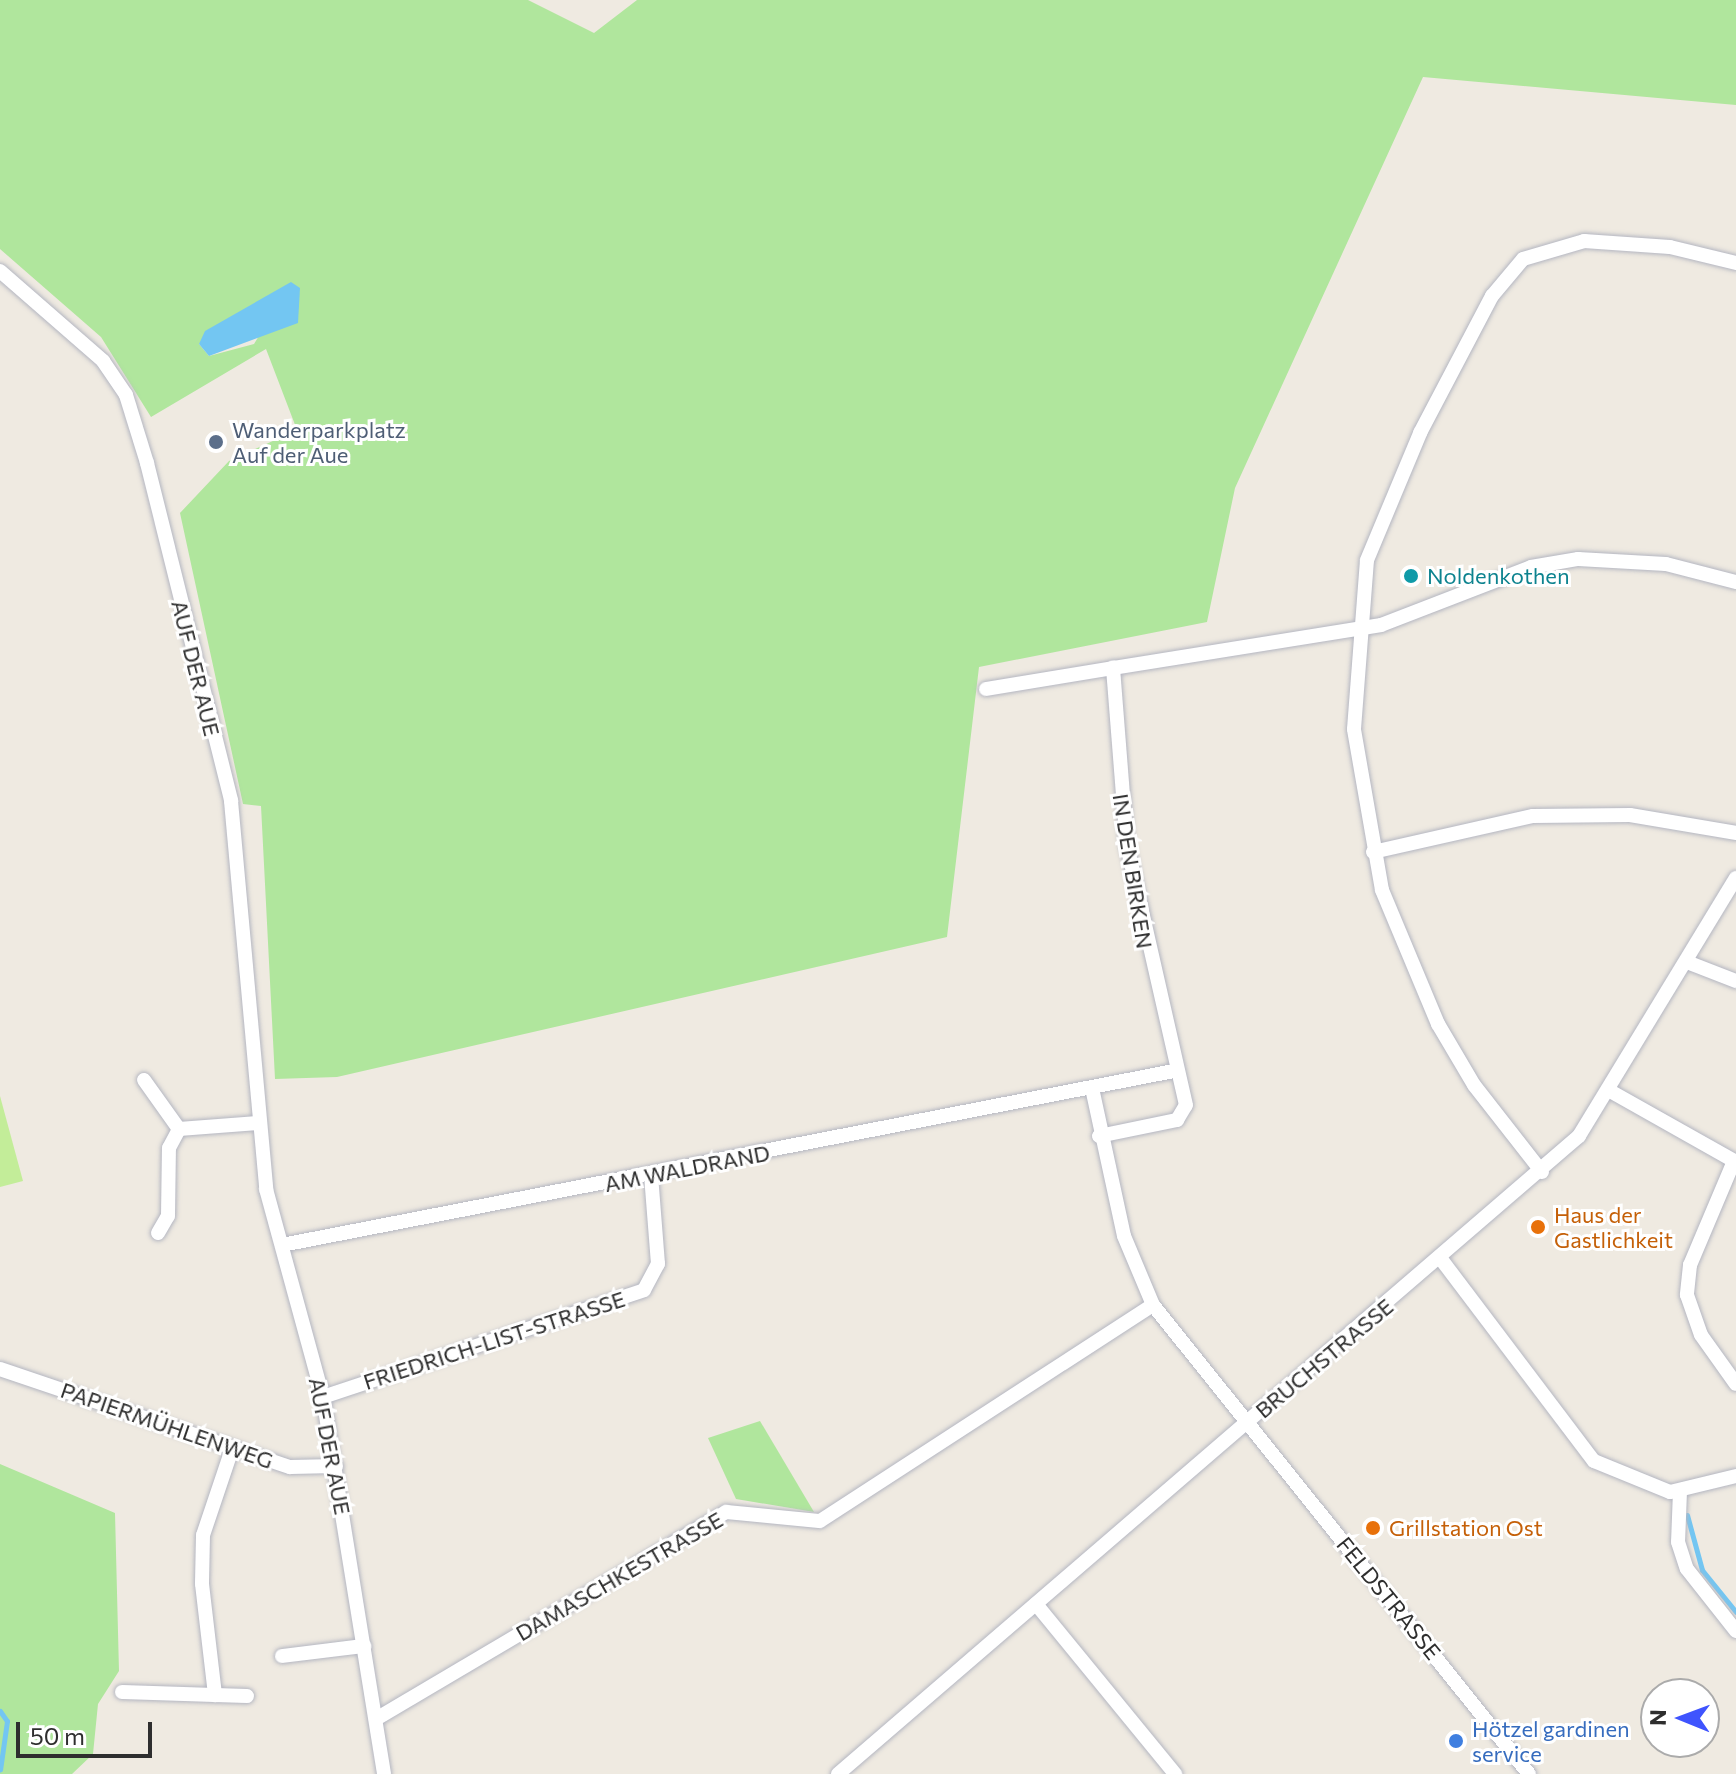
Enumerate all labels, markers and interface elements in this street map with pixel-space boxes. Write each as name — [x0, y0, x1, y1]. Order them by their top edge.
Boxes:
place label: Wanderparkplatz Auf der Aue — [232, 416, 406, 468]
marker: Wanderparkplatz Auf der Aue — [207, 433, 225, 451]
place label: Noldenkothen — [1427, 563, 1569, 589]
marker: Noldenkothen — [1402, 567, 1420, 585]
street label: AUF DER AUE — [166, 597, 226, 739]
street label: IN DEN BIRKEN — [1108, 792, 1158, 950]
street label: AM WALDRAND — [602, 1139, 772, 1197]
place label: Haus der Gastlichkeit — [1554, 1201, 1673, 1252]
marker: Haus der Gastlichkeit — [1529, 1218, 1547, 1236]
street label: FRIEDRICH-LIST-STRASSE — [360, 1285, 628, 1395]
street label: BRUCHSTRASSE — [1250, 1293, 1398, 1423]
street label: AUF DER AUE — [304, 1375, 356, 1517]
street label: PAPIERMÜHLENWEG — [57, 1376, 277, 1474]
street label: DAMASCHKESTRASSE — [511, 1506, 727, 1646]
place label: Grillstation Ost — [1389, 1515, 1543, 1541]
marker: Grillstation Ost — [1364, 1519, 1382, 1537]
street label: FELDSTRASSE — [1332, 1531, 1446, 1665]
north arrow — [1640, 1678, 1720, 1758]
scale bar — [20, 1706, 156, 1756]
text: N — [1644, 1709, 1671, 1726]
place label: Hötzel gardinen service — [1472, 1715, 1630, 1766]
text: 50 m — [30, 1721, 85, 1750]
marker: Hötzel gardinen service — [1447, 1732, 1465, 1750]

